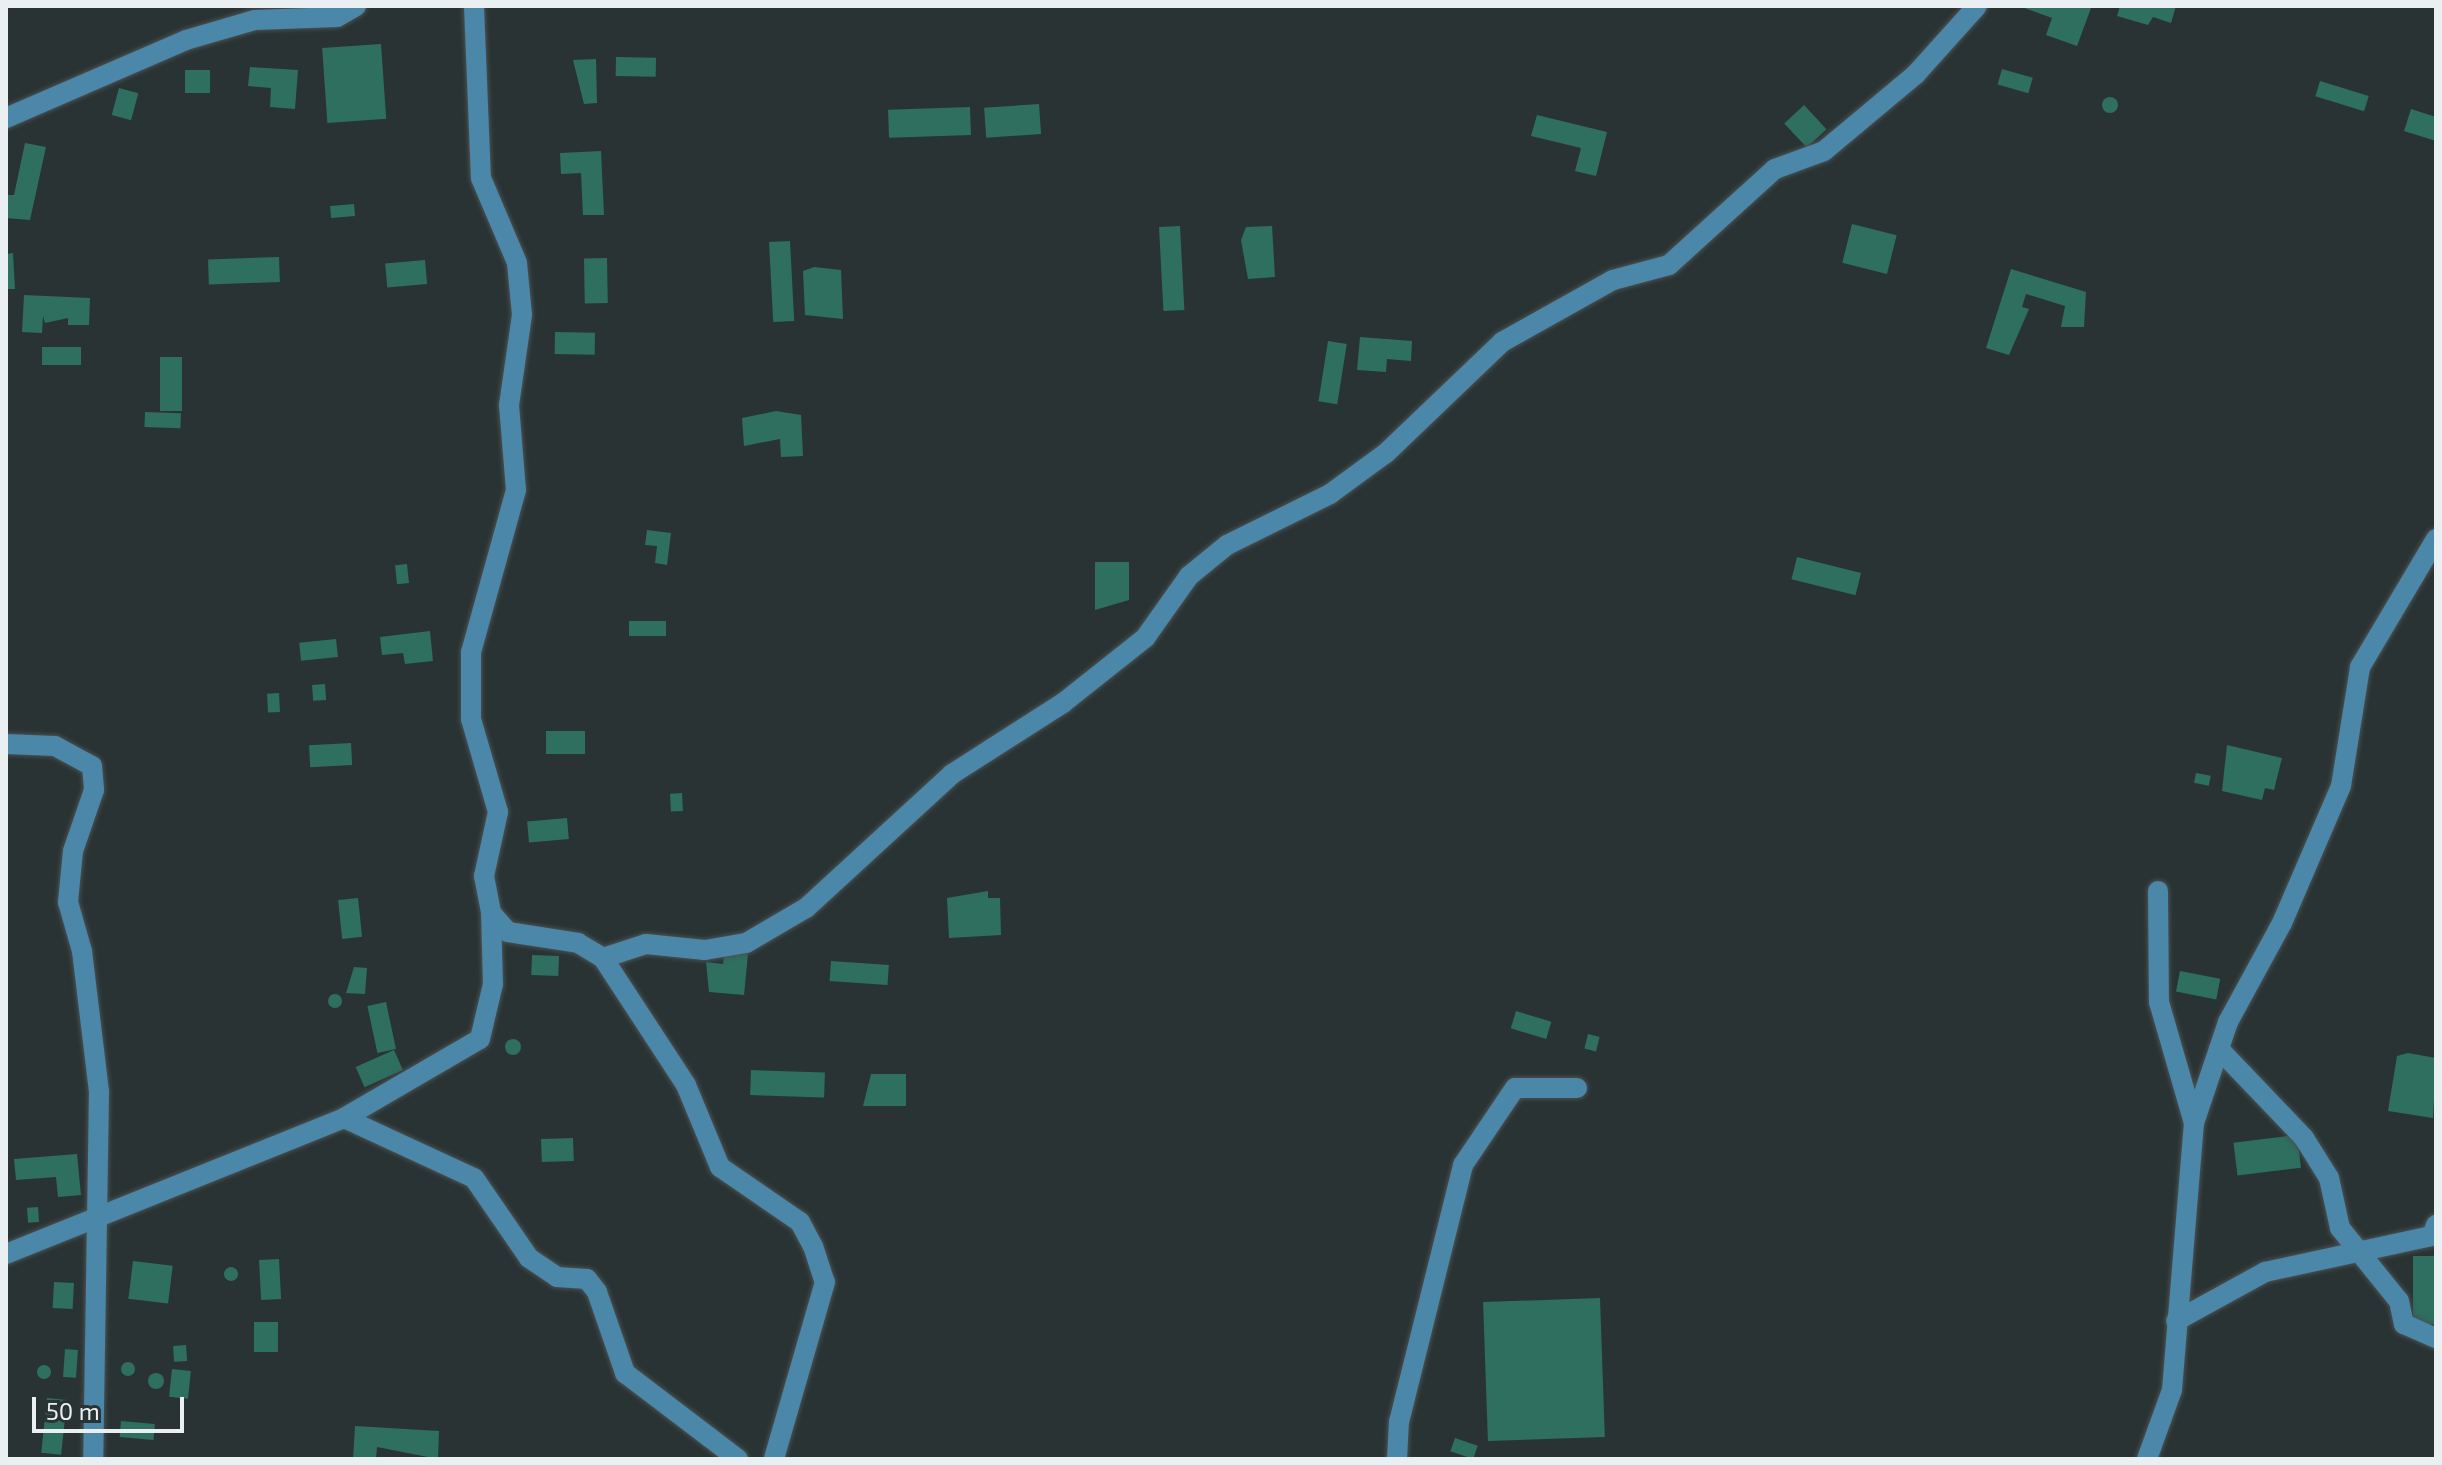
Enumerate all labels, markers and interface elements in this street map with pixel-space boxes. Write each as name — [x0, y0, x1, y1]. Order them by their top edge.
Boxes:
scale bar — [36, 1381, 188, 1431]
text: 50 m — [46, 1396, 100, 1425]

